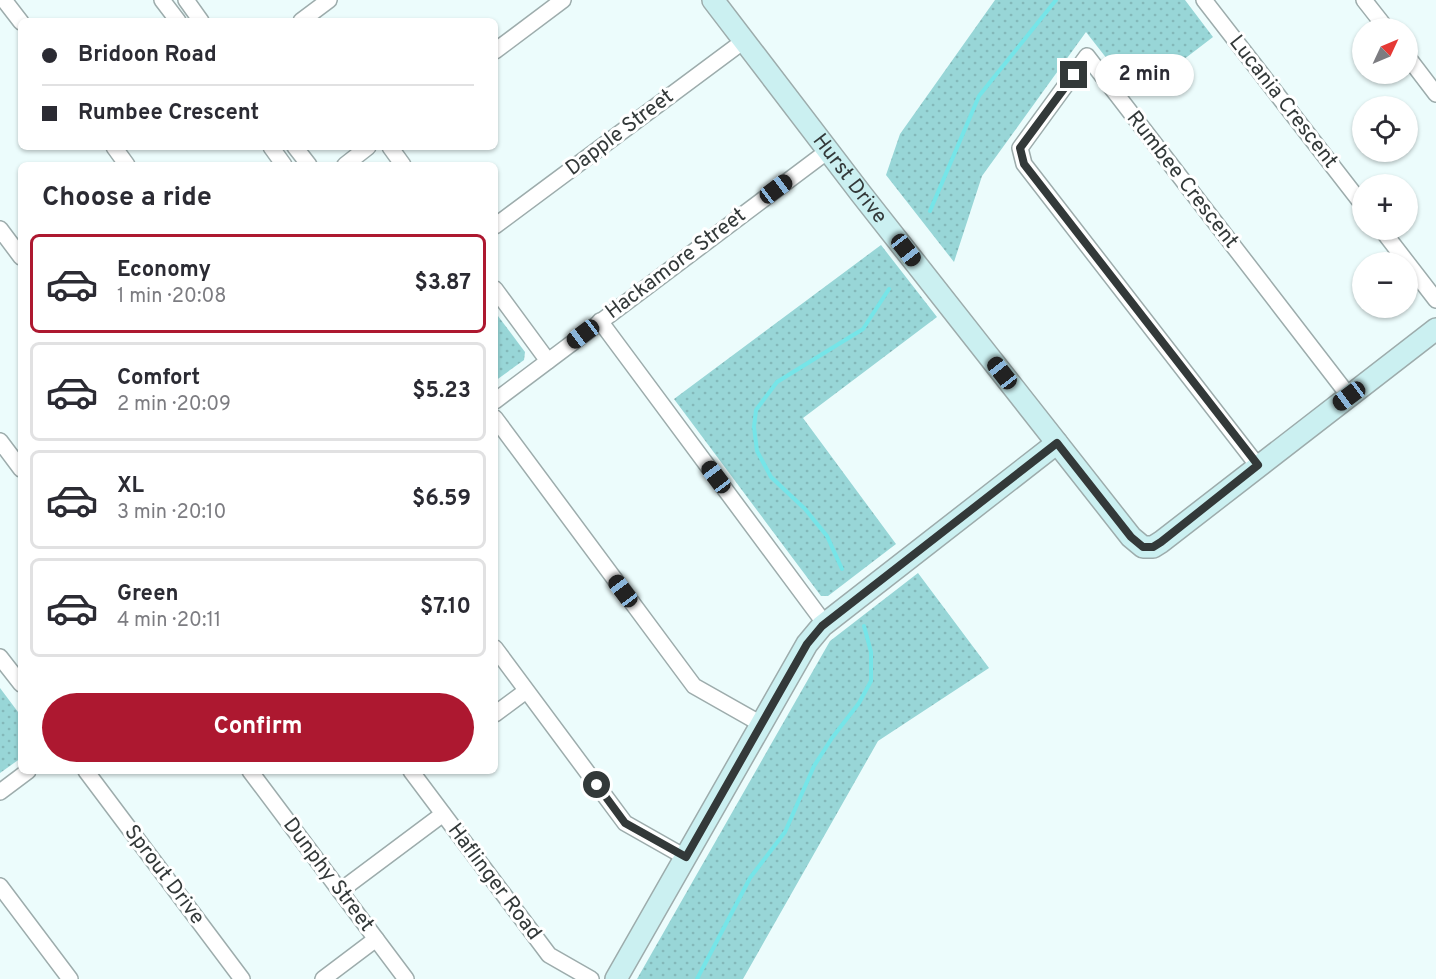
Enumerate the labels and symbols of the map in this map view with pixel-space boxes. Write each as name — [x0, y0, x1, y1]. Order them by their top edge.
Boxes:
north arrow — [1352, 18, 1418, 84]
street label: Lucania Crescent — [1223, 30, 1343, 174]
callout: 2 min — [1095, 54, 1194, 96]
route end — [1060, 61, 1087, 88]
street label: Dapple Street — [561, 84, 679, 182]
street label: Rumbee Crescent — [1120, 106, 1244, 254]
street label: Hurst Drive — [806, 128, 893, 229]
car — [756, 171, 796, 207]
street label: Hackamore Street — [600, 202, 752, 326]
car — [888, 230, 924, 270]
car — [563, 316, 603, 352]
car — [984, 353, 1020, 393]
car — [1329, 378, 1369, 414]
car — [698, 457, 734, 497]
car — [605, 571, 641, 611]
route start — [583, 771, 610, 798]
street label: Dunphy Street — [276, 813, 380, 937]
street label: Haflinger Road — [441, 818, 547, 946]
street label: Sprout Drive — [118, 820, 210, 930]

